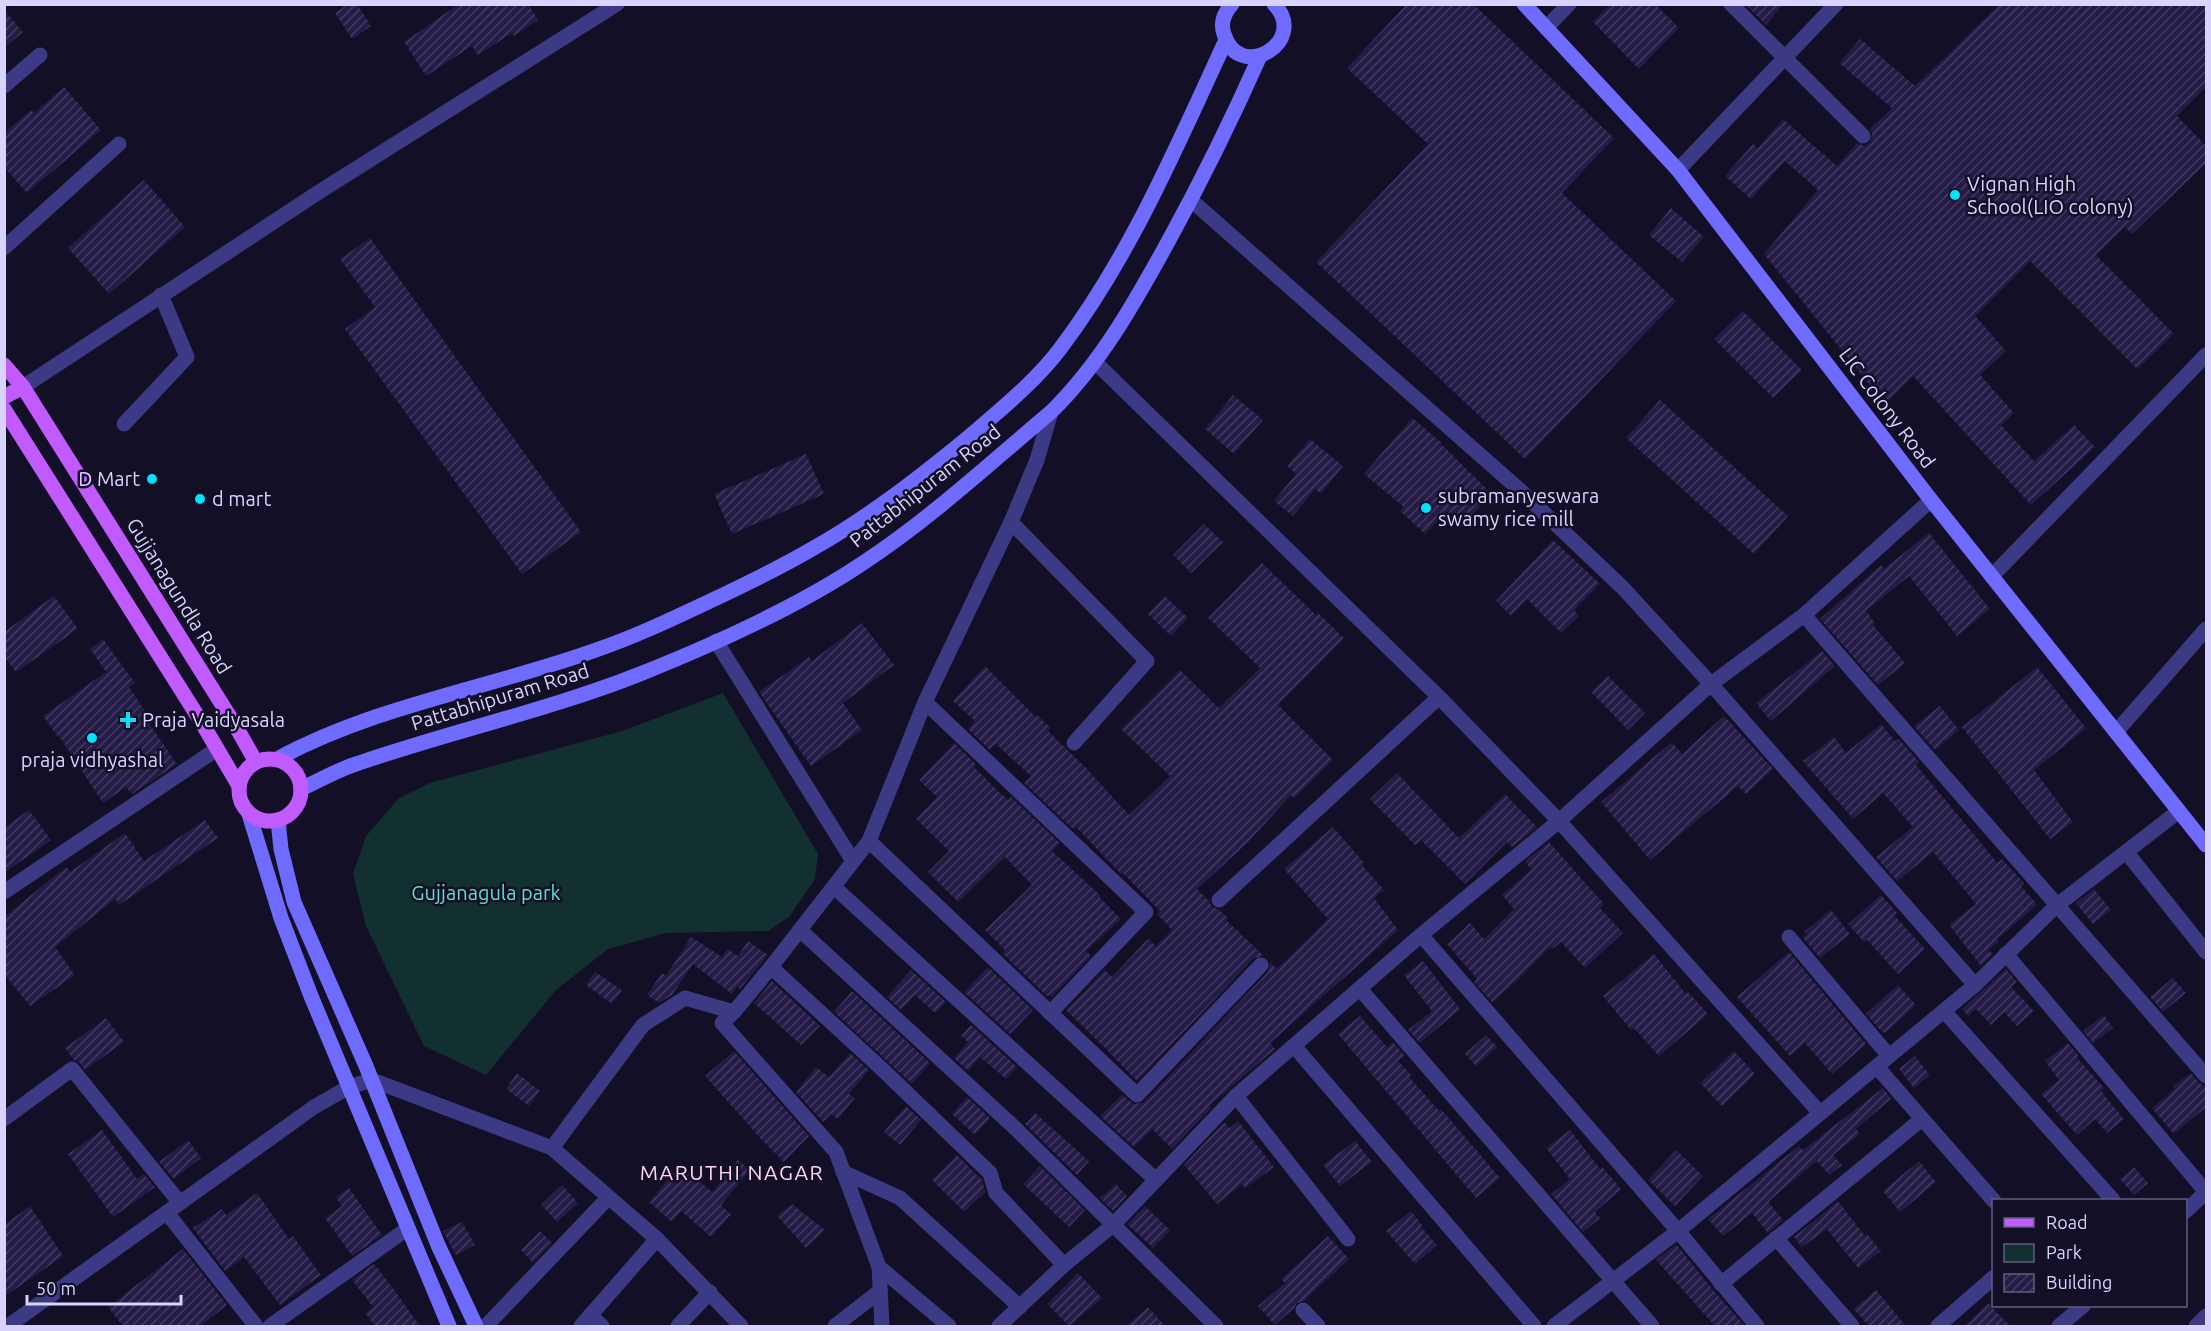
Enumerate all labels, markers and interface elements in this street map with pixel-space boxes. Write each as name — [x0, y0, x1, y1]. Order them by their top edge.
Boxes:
place label: Vignan High School(LIO colony) — [1967, 172, 2134, 218]
marker: Vignan High School(LIO colony) — [1948, 188, 1962, 202]
street label: LIC Colony Road — [1835, 343, 1940, 472]
street label: Pattabhipuram Road — [845, 420, 1005, 552]
place label: D Mart — [78, 467, 140, 490]
marker: D Mart — [145, 472, 159, 486]
place label: subramanyeswara swamy rice mill — [1438, 484, 1599, 530]
place label: d mart — [212, 487, 271, 510]
marker: d mart — [193, 492, 207, 506]
marker: subramanyeswara swamy rice mill — [1419, 501, 1433, 515]
street label: Gujjanagundla Road — [122, 514, 237, 678]
street label: Pattabhipuram Road — [408, 658, 592, 735]
place label: Praja Vaidyasala — [142, 708, 285, 731]
marker: Praja Vaidyasala — [119, 711, 137, 729]
marker: praja vidhyashal — [85, 731, 99, 745]
place label: praja vidhyashal — [21, 748, 163, 771]
park label: Gujjanagula park — [411, 881, 561, 904]
district label: MARUTHI NAGAR — [640, 1160, 824, 1184]
legend — [1992, 1199, 2187, 1307]
text: Road — [2046, 1212, 2088, 1232]
text: Park — [2046, 1242, 2082, 1262]
scale bar — [27, 1268, 182, 1306]
text: Building — [2046, 1272, 2112, 1292]
text: 50 m — [36, 1278, 76, 1298]

